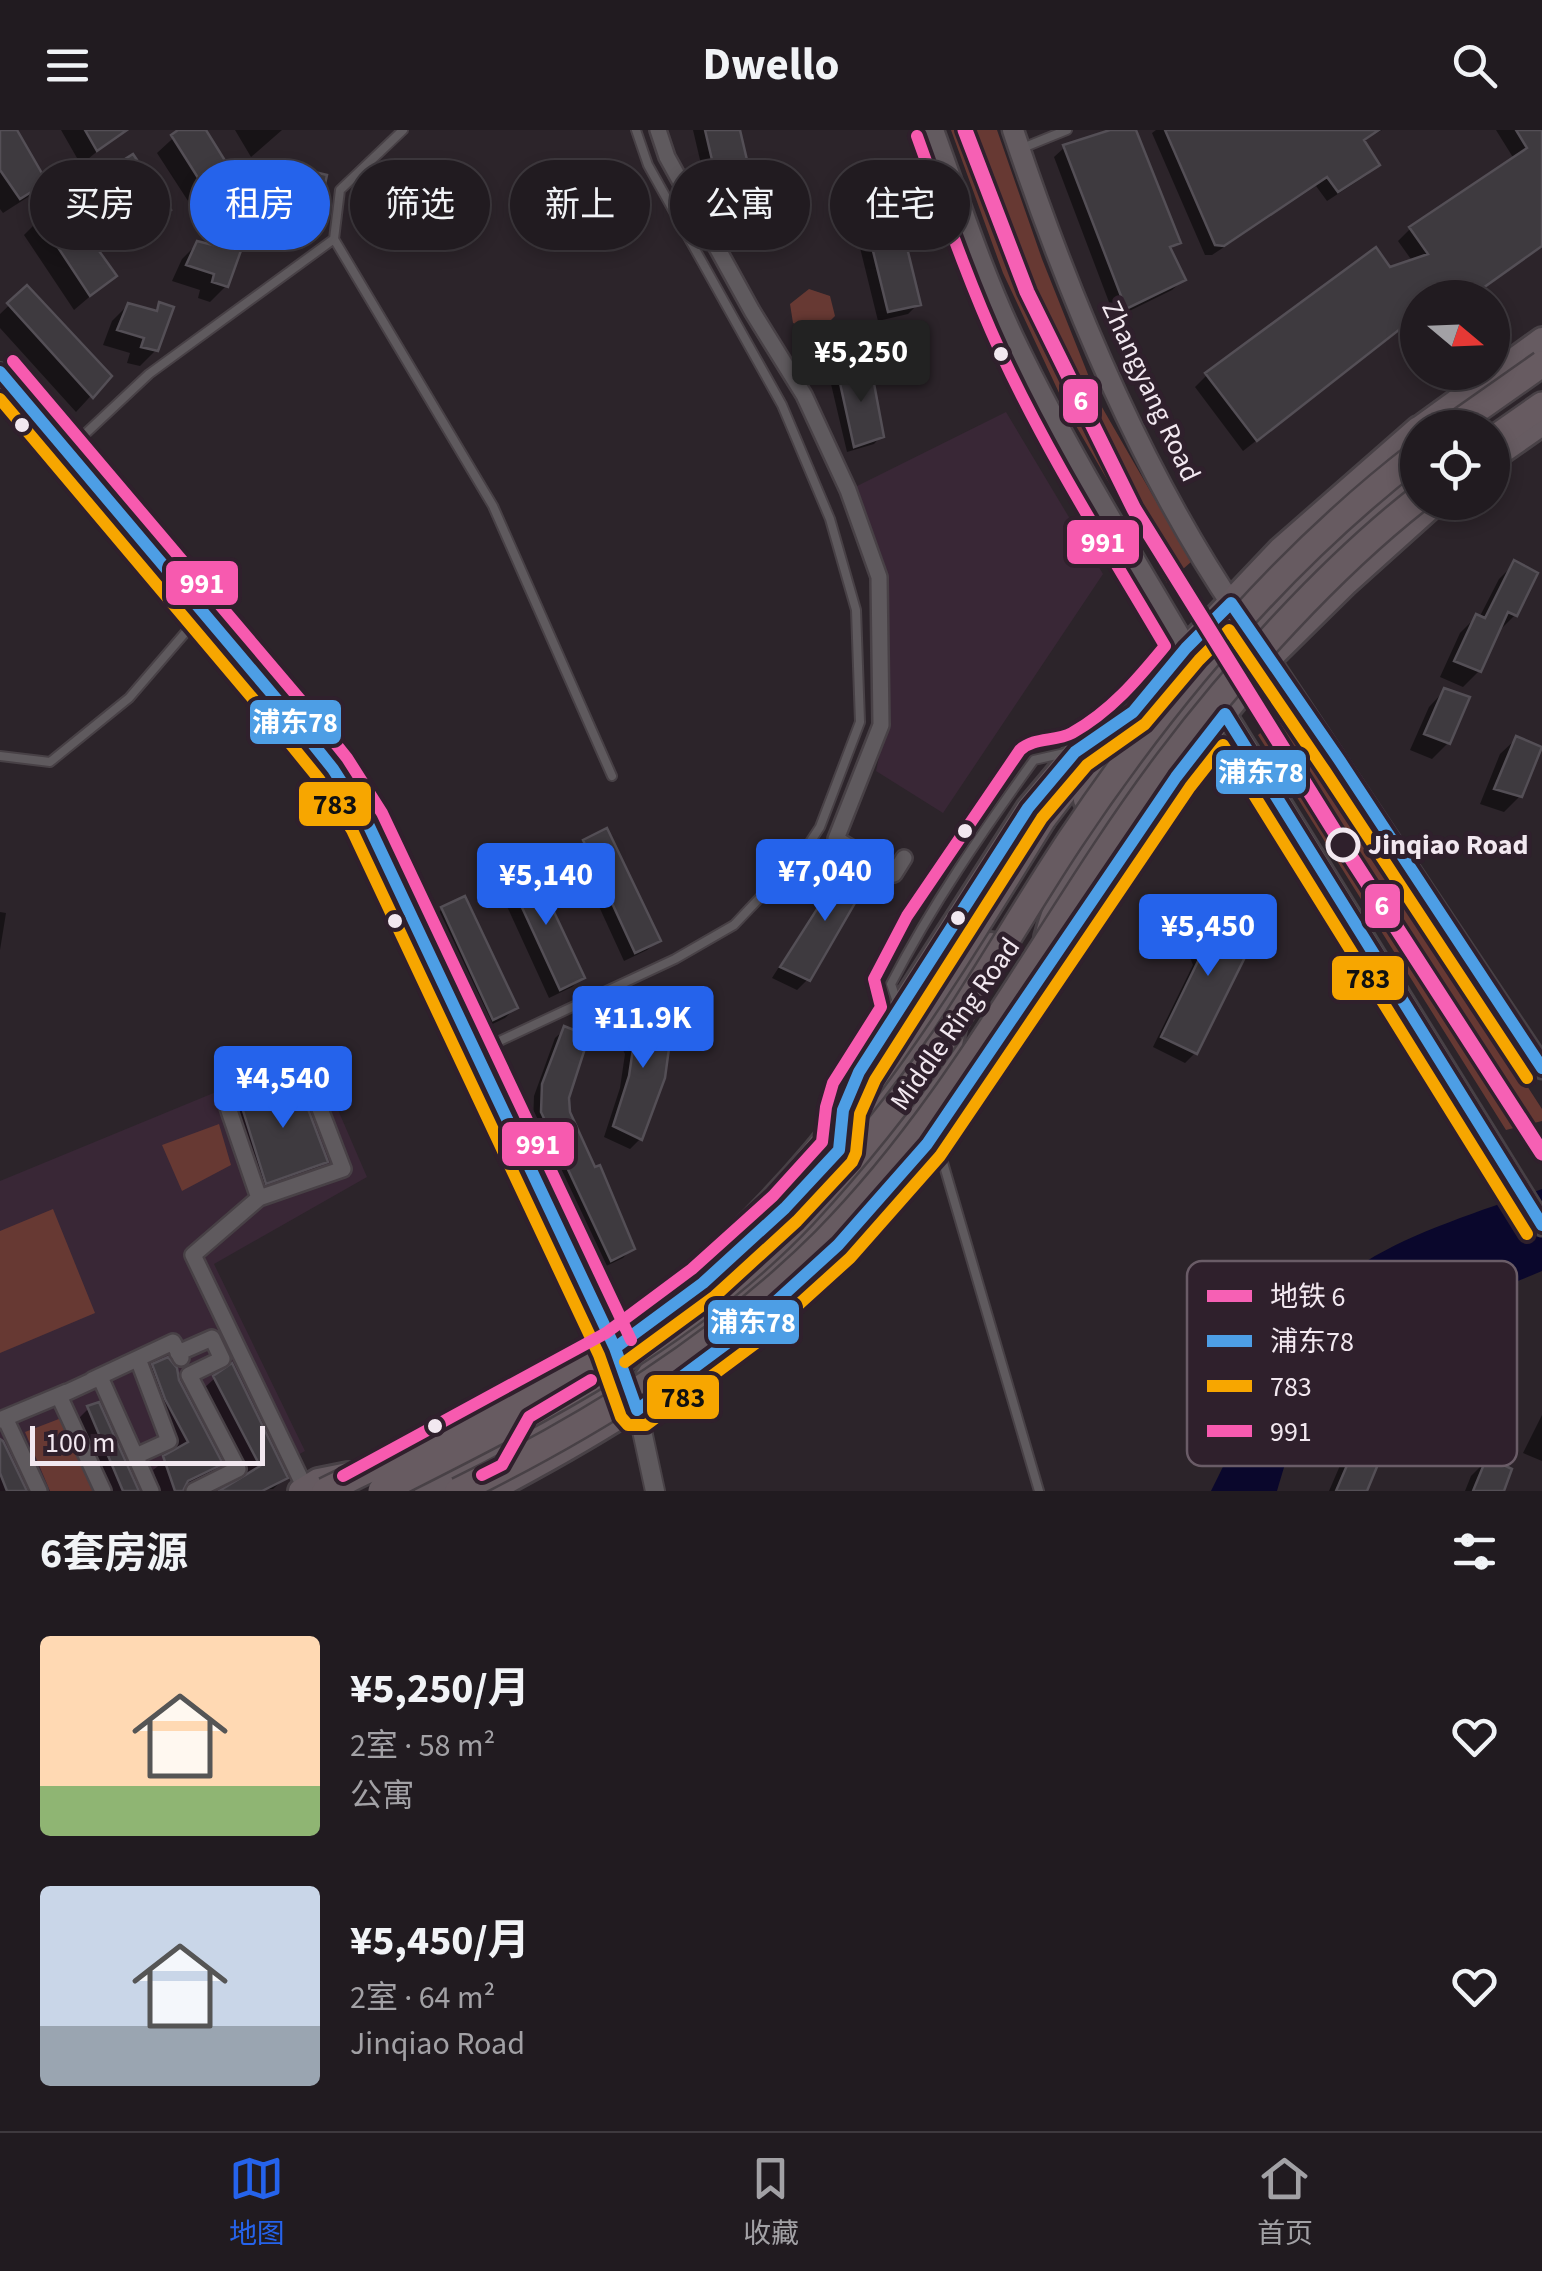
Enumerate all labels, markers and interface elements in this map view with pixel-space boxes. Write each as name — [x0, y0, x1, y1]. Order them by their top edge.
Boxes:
text: Dwello — [702, 33, 840, 97]
icon: menu — [40, 38, 95, 93]
icon: search — [1447, 38, 1502, 93]
chip: 买房 — [30, 160, 170, 250]
chip: 租房 — [190, 160, 330, 250]
chip: 筛选 — [350, 160, 490, 250]
chip: 新上 — [510, 160, 650, 250]
chip: 公寓 — [670, 160, 810, 250]
chip: 住宅 — [830, 160, 970, 250]
north arrow — [1400, 280, 1510, 390]
map controls — [1400, 280, 1510, 520]
street label: Zhangyang Road — [1091, 294, 1211, 488]
pin: ¥5,250 — [780, 320, 942, 405]
text: ¥5,250 — [814, 329, 908, 375]
unlabelled marker — [991, 344, 1011, 364]
line badge: 6 — [1061, 377, 1100, 425]
text: 6 — [1074, 381, 1088, 421]
button: locate — [1400, 410, 1510, 520]
unlabelled marker — [12, 415, 32, 435]
line badge: 991 — [1065, 518, 1141, 566]
text: 991 — [1081, 523, 1125, 563]
line badge: 991 — [164, 559, 240, 607]
text: 991 — [180, 564, 224, 604]
line badge: 浦东78 — [248, 698, 343, 746]
text: 浦东78 — [252, 703, 338, 743]
line badge: 浦东78 — [1214, 748, 1308, 796]
text: 浦东78 — [1218, 753, 1304, 793]
line badge: 783 — [297, 780, 373, 828]
text: 783 — [313, 785, 357, 825]
unlabelled marker — [955, 821, 975, 841]
place label: Jinqiao Road — [1368, 825, 1529, 865]
marker: Jinqiao Road — [1327, 829, 1359, 861]
pin: ¥7,040 — [744, 839, 906, 924]
pin: ¥5,140 — [465, 843, 627, 928]
text: ¥7,040 — [778, 848, 872, 894]
text: ¥5,140 — [499, 852, 593, 898]
line badge: 6 — [1363, 882, 1402, 930]
text: 6 — [1375, 886, 1389, 926]
pin: ¥5,450 — [1127, 894, 1289, 979]
text: ¥5,450 — [1161, 903, 1255, 949]
unlabelled marker — [948, 908, 968, 928]
unlabelled marker — [385, 911, 405, 931]
street label: Middle Ring Road — [880, 929, 1030, 1119]
line badge: 783 — [1330, 954, 1406, 1002]
text: 783 — [1346, 959, 1390, 999]
pin: ¥11.9K — [562, 986, 724, 1071]
text: ¥11.9K — [595, 995, 691, 1041]
pin: ¥4,540 — [202, 1046, 364, 1131]
text: ¥4,540 — [236, 1055, 330, 1101]
line badge: 991 — [500, 1120, 576, 1168]
text: 991 — [516, 1125, 560, 1165]
legend — [1187, 1261, 1517, 1466]
text: 地铁 6 — [1270, 1277, 1346, 1317]
line badge: 浦东78 — [706, 1298, 801, 1346]
text: 浦东78 — [710, 1303, 796, 1343]
text: 浦东78 — [1270, 1322, 1354, 1362]
text: 783 — [1270, 1367, 1312, 1407]
line badge: 783 — [645, 1373, 721, 1421]
text: 783 — [661, 1378, 705, 1418]
text: 991 — [1270, 1412, 1312, 1452]
unlabelled marker — [425, 1416, 445, 1436]
scale bar — [30, 1421, 265, 1466]
text: 100 m — [45, 1423, 116, 1463]
text: 6套房源 — [40, 1524, 188, 1584]
icon: filters — [1447, 1524, 1502, 1579]
text: ¥5,250/月 — [350, 1659, 530, 1719]
icon: home — [120, 1676, 240, 1796]
icon: heart — [1447, 1709, 1502, 1764]
text: 2室 · 58 m² — [350, 1723, 495, 1769]
text: 公寓 — [350, 1773, 414, 1819]
text: ¥5,450/月 — [350, 1911, 530, 1971]
icon: home — [120, 1926, 240, 2046]
icon: heart — [1447, 1959, 1502, 2014]
text: 2室 · 64 m² — [350, 1975, 495, 2021]
text: Jinqiao Road — [350, 2021, 525, 2067]
tab: 地图 — [229, 2151, 285, 2254]
tab: 收藏 — [743, 2151, 799, 2254]
tab: 首页 — [1257, 2151, 1313, 2254]

